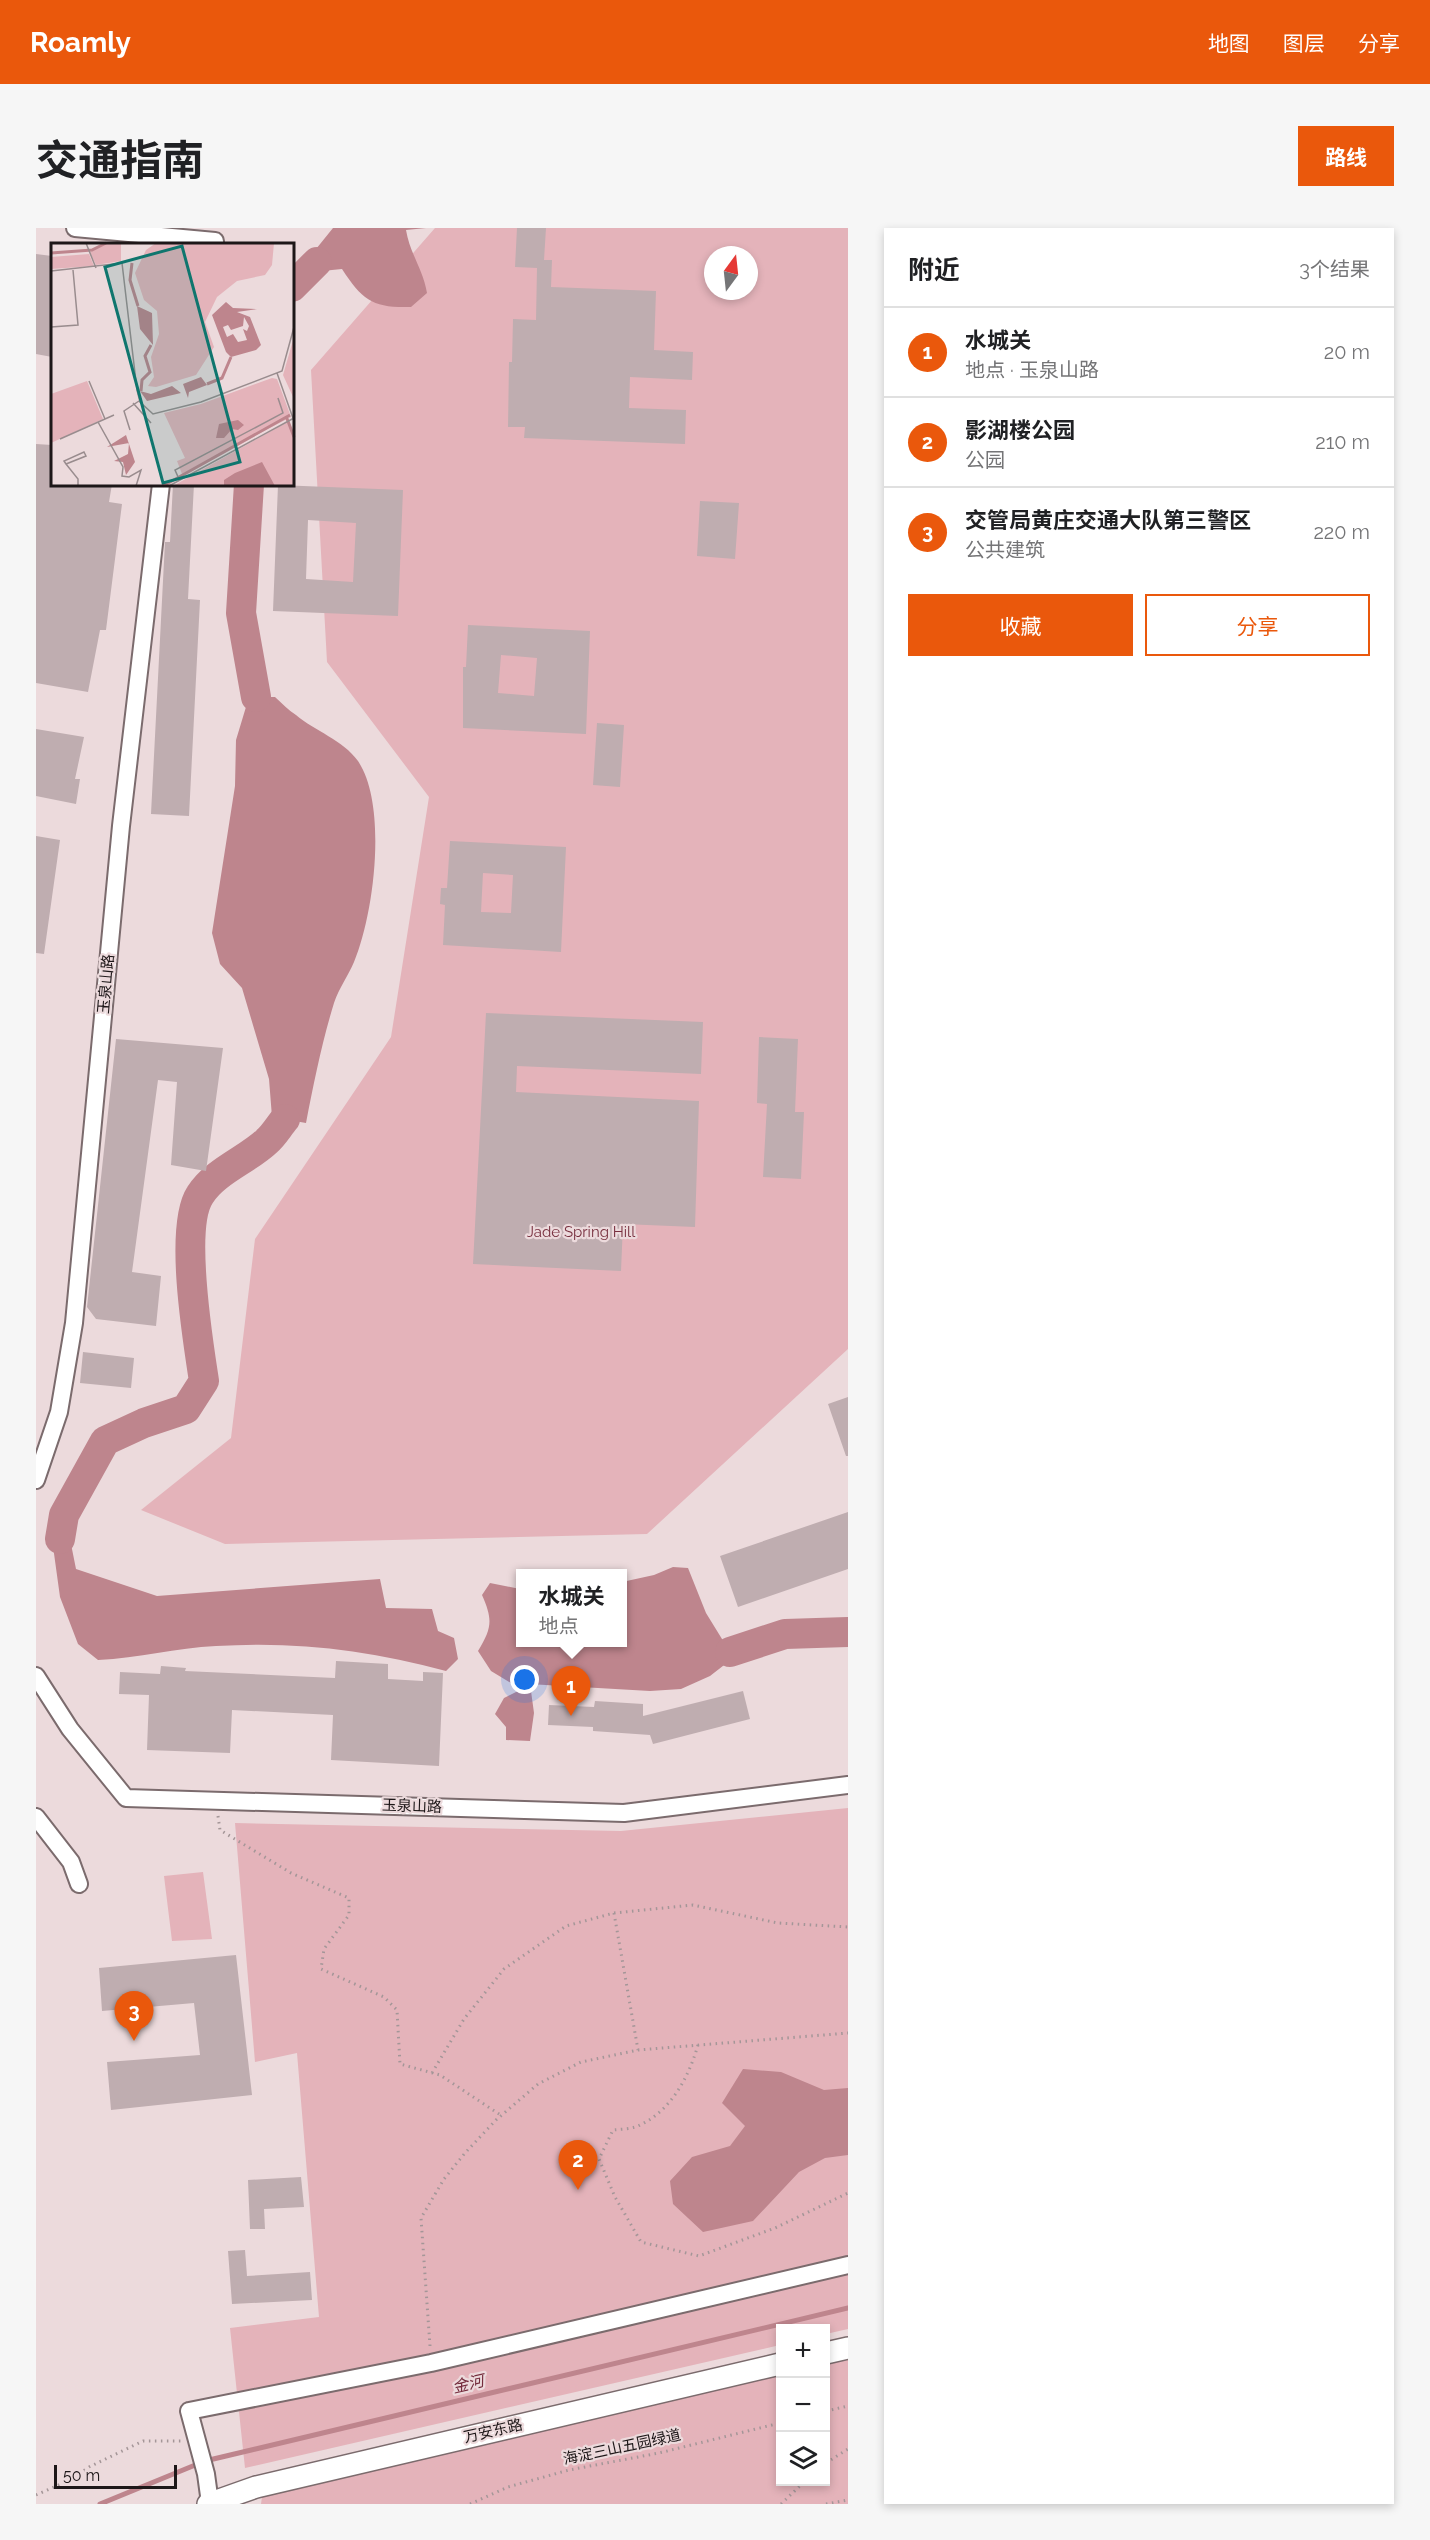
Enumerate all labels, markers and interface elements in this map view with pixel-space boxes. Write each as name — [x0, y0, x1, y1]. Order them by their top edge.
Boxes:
text: Roamly — [30, 26, 131, 59]
text: 地图 — [1208, 31, 1250, 56]
text: 图层 — [1283, 31, 1325, 56]
text: 分享 — [1358, 31, 1400, 56]
button: 路线 — [1298, 126, 1394, 186]
text: 交通指南 — [36, 136, 204, 185]
inset map — [51, 243, 294, 486]
north arrow — [704, 246, 758, 300]
text: 附近 — [908, 255, 960, 285]
text: 3个结果 — [1299, 257, 1370, 281]
text: 水城关 — [965, 327, 1031, 353]
text: 1 — [923, 340, 932, 364]
text: 20 m — [1324, 340, 1370, 364]
text: 地点 · 玉泉山路 — [965, 358, 1099, 382]
text: 影湖楼公园 — [965, 417, 1075, 443]
text: 2 — [922, 430, 933, 454]
text: 210 m — [1315, 430, 1370, 454]
text: 公园 — [965, 448, 1005, 472]
text: 交管局黄庄交通大队第三警区 — [965, 507, 1251, 533]
text: 3 — [922, 520, 933, 544]
text: 220 m — [1313, 520, 1370, 544]
text: 公共建筑 — [965, 538, 1045, 562]
button: 收藏 — [908, 594, 1133, 656]
button: 分享 — [1145, 594, 1370, 656]
street label: 玉泉山路 — [94, 953, 118, 1015]
park label: Jade Spring Hill — [527, 1223, 636, 1241]
popup — [516, 1569, 627, 1647]
text: 水城关 — [538, 1583, 605, 1609]
text: 地点 — [538, 1614, 578, 1638]
your location — [510, 1665, 539, 1694]
pin: 1 — [552, 1666, 590, 1716]
street label: 玉泉山路 — [382, 1796, 442, 1816]
pin: 3 — [114, 1992, 154, 2041]
pin: 2 — [558, 2140, 598, 2190]
map controls — [776, 2324, 830, 2486]
button: + — [776, 2324, 830, 2378]
water label: 金河 — [450, 2370, 489, 2397]
button: − — [776, 2378, 830, 2432]
street label: 万安东路 — [462, 2415, 524, 2447]
street label: 海淀三山五园绿道 — [561, 2426, 683, 2468]
button: layers — [776, 2432, 830, 2486]
scale bar — [54, 2462, 177, 2490]
text: 50 m — [63, 2466, 100, 2485]

